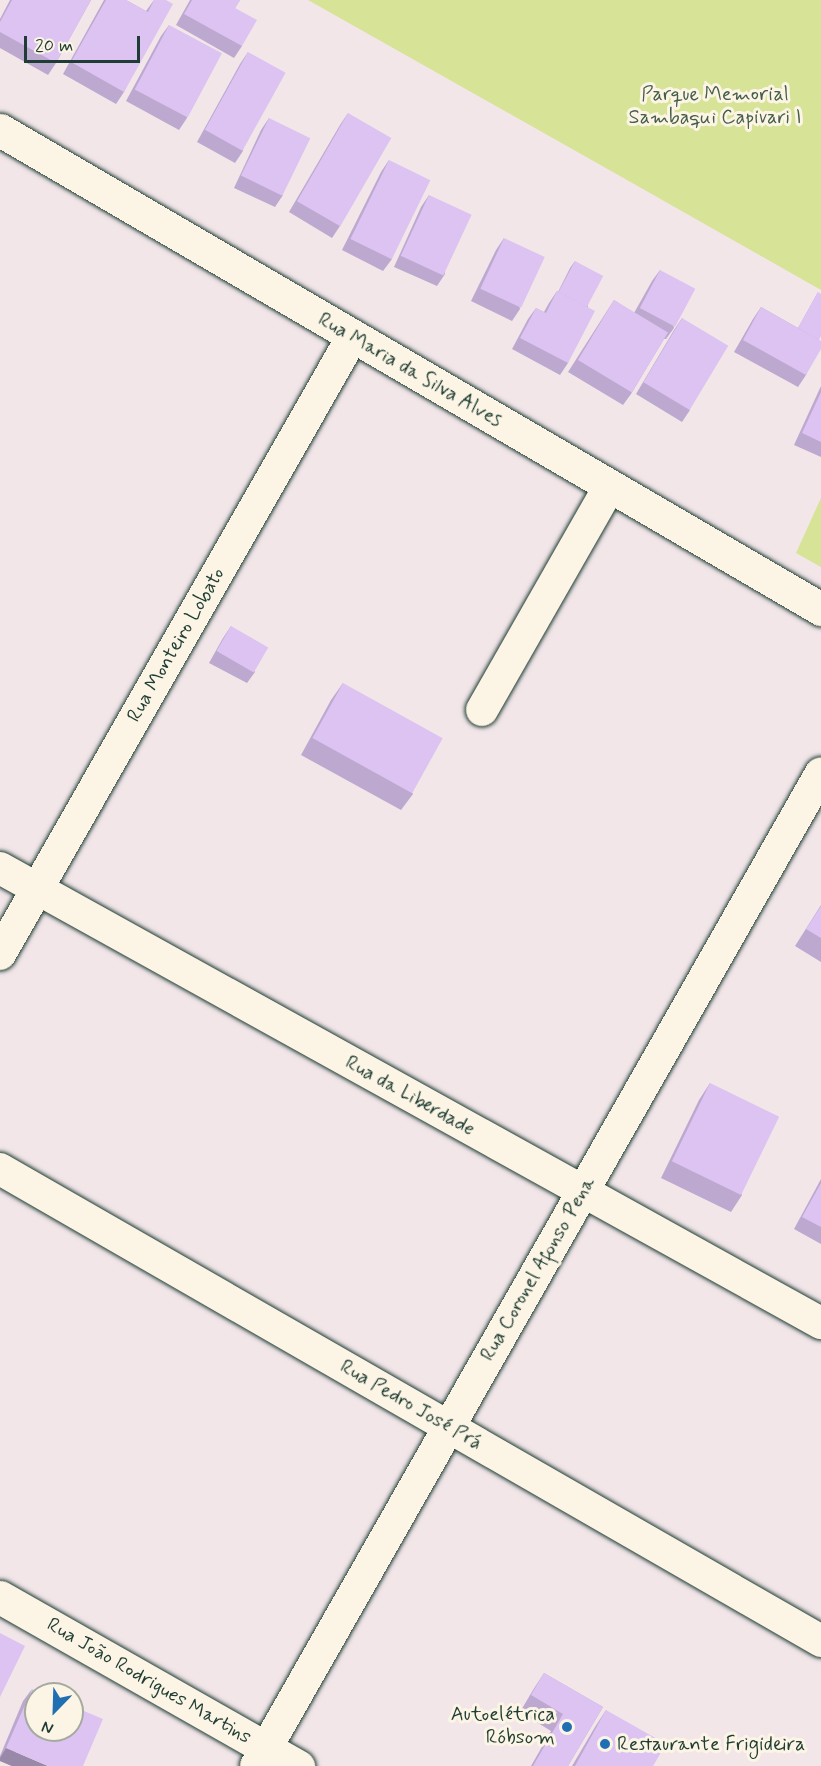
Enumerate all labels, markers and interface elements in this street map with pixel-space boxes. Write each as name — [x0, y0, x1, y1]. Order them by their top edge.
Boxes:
scale bar — [27, 24, 142, 62]
text: 20 m — [35, 34, 73, 58]
park label: Parque Memorial Sambaqui Capivari I — [625, 83, 805, 130]
street label: Rua Maria da Silva Alves — [314, 308, 506, 432]
street label: Rua Monteiro Lobato — [122, 563, 230, 727]
street label: Rua da Liberdade — [341, 1051, 479, 1141]
street label: Rua Coronel Afonso Pena — [476, 1174, 600, 1364]
street label: Rua Pedro José Prá — [336, 1355, 486, 1455]
street label: Rua João Rodrigues Martins — [41, 1612, 257, 1750]
north arrow — [24, 1682, 84, 1742]
place label: Autoelétrica Róbsom — [451, 1703, 555, 1750]
text: N — [39, 1715, 57, 1739]
marker: Autoelétrica Róbsom — [560, 1720, 574, 1734]
place label: Restaurante Frigideira — [617, 1732, 805, 1756]
marker: Restaurante Frigideira — [598, 1737, 612, 1751]

